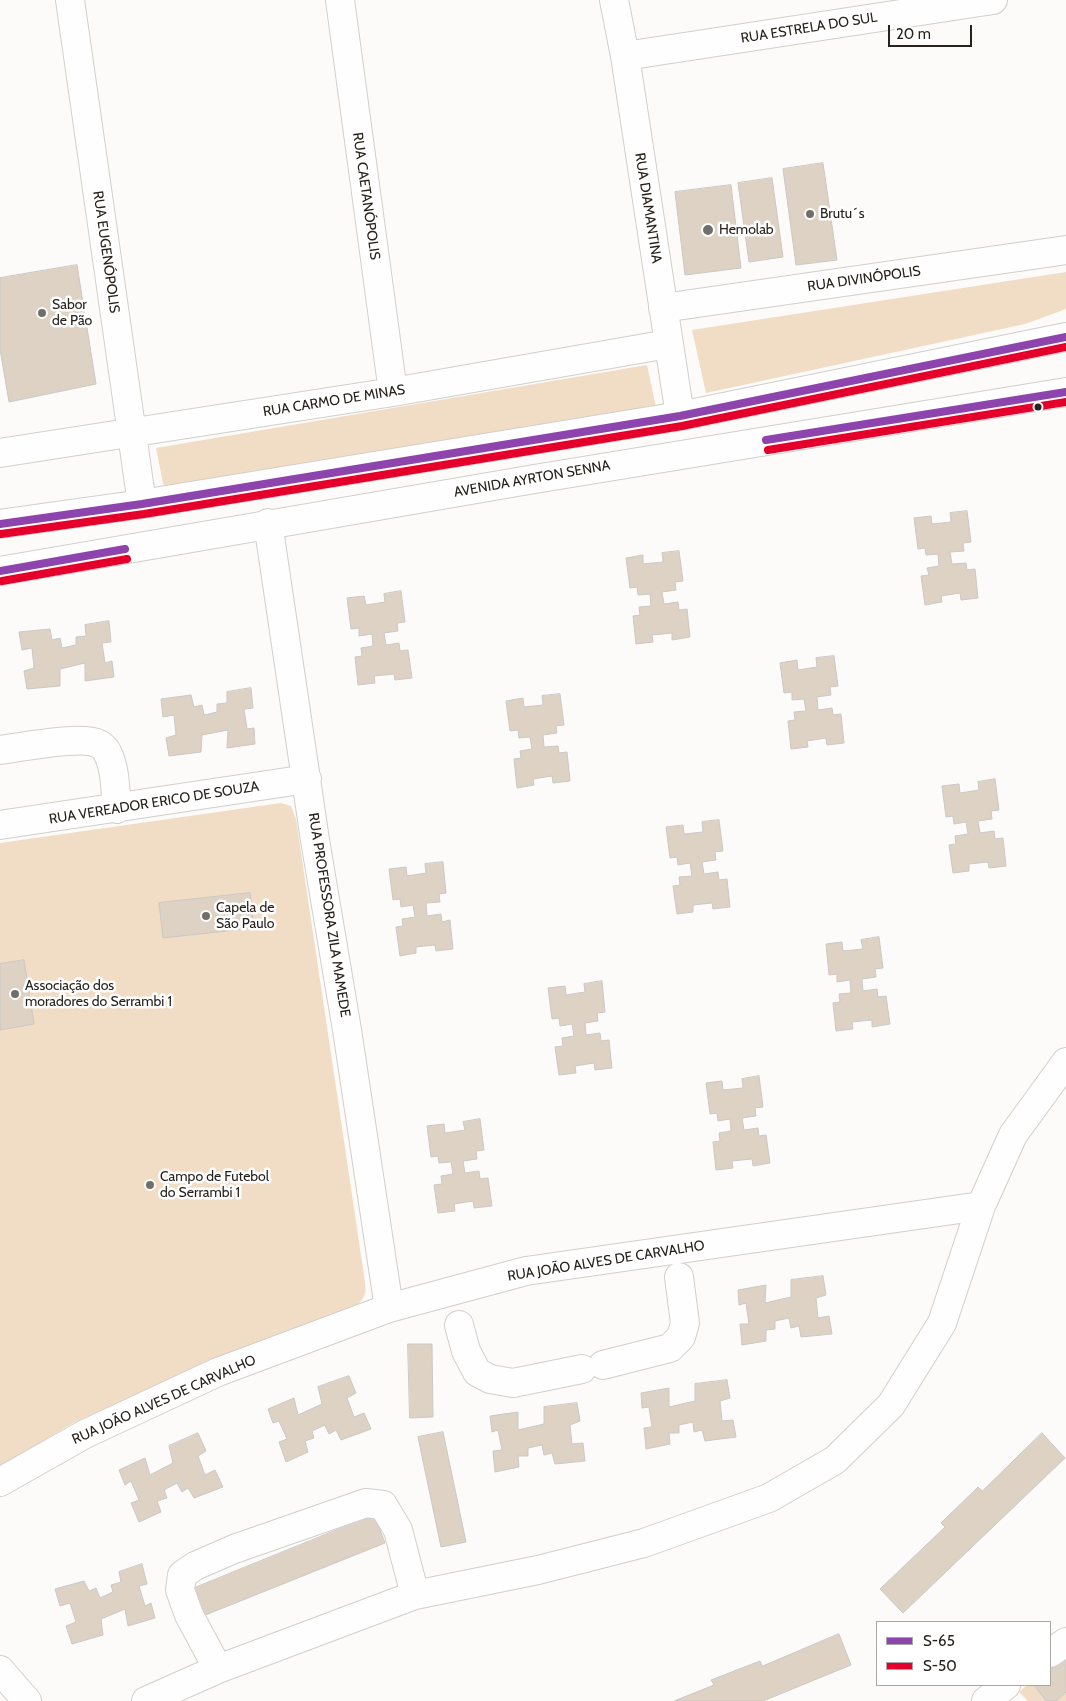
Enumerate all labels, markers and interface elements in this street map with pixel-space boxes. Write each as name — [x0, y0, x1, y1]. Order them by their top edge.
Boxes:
street label: RUA ESTRELA DO SUL — [740, 9, 878, 47]
scale bar — [891, 15, 975, 47]
text: 20 m — [896, 25, 931, 43]
street label: RUA CAETANÓPOLIS — [349, 131, 383, 261]
street label: RUA DIAMANTINA — [631, 151, 665, 265]
street label: RUA EUGENÓPOLIS — [89, 190, 123, 314]
place label: Brutu´s — [820, 206, 864, 222]
marker: Brutu´s — [804, 208, 816, 220]
place label: Hemolab — [719, 222, 774, 238]
marker: Hemolab — [701, 223, 715, 237]
street label: RUA DIVINÓPOLIS — [806, 263, 922, 295]
place label: Sabor de Pão — [52, 297, 92, 330]
marker: Sabor de Pão — [36, 307, 48, 319]
street label: RUA CARMO DE MINAS — [262, 381, 406, 421]
unlabelled marker — [1033, 402, 1043, 412]
street label: AVENIDA AYRTON SENNA — [452, 457, 612, 501]
street label: RUA VEREADOR ERICO DE SOUZA — [48, 778, 260, 828]
street label: RUA PROFESSORA ZILA MAMEDE — [305, 812, 353, 1018]
place label: Capela de São Paulo — [216, 900, 275, 932]
marker: Capela de São Paulo — [200, 910, 212, 922]
place label: Associação dos moradores do Serrambi 1 — [25, 978, 172, 1010]
marker: Associação dos moradores do Serrambi 1 — [9, 988, 21, 1000]
place label: Campo de Futebol do Serrambi 1 — [160, 1169, 269, 1202]
marker: Campo de Futebol do Serrambi 1 — [144, 1179, 156, 1191]
street label: RUA JOÃO ALVES DE CARVALHO — [506, 1237, 706, 1285]
street label: RUA JOÃO ALVES DE CARVALHO — [69, 1352, 259, 1448]
legend — [876, 1621, 1051, 1686]
text: S-65 — [923, 1632, 955, 1650]
text: S-50 — [923, 1657, 957, 1675]

